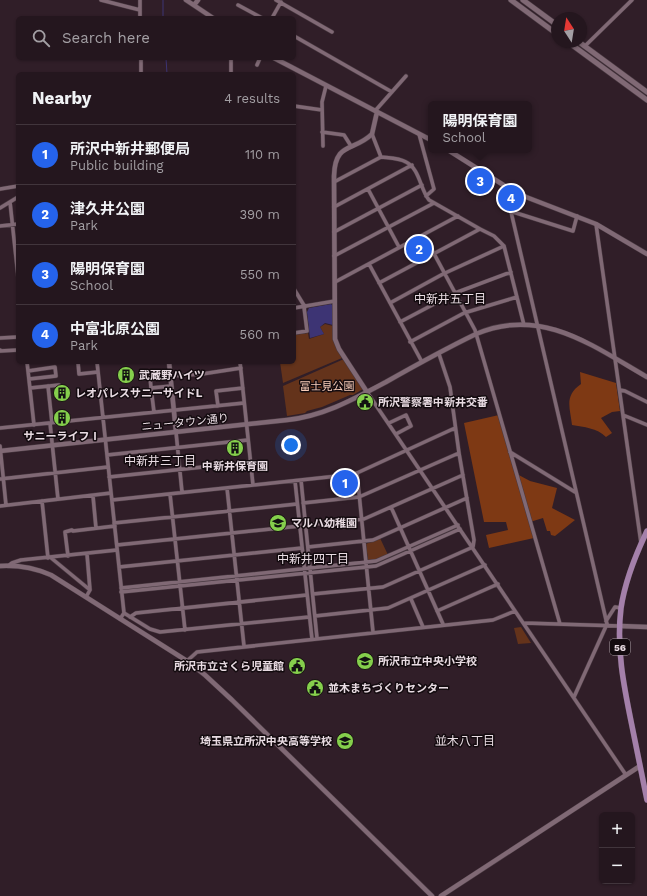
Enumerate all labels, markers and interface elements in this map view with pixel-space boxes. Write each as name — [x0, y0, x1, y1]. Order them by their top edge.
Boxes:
north arrow — [551, 12, 587, 48]
search box — [16, 16, 296, 60]
icon: search — [30, 27, 52, 49]
text: Search here — [62, 29, 150, 47]
text: Nearby — [32, 88, 91, 108]
text: 4 results — [224, 91, 280, 106]
popup — [428, 101, 532, 153]
text: 陽明保育園 — [442, 112, 518, 130]
text: School — [442, 130, 486, 145]
text: 所沢中新井郵便局 — [70, 140, 190, 158]
text: 1 — [42, 147, 48, 162]
text: 110 m — [245, 147, 280, 162]
text: Public building — [70, 158, 163, 173]
pin: 3 — [467, 166, 493, 196]
pin: 4 — [498, 183, 524, 213]
text: 津久井公園 — [70, 200, 145, 218]
text: 2 — [41, 207, 49, 222]
text: 390 m — [239, 207, 280, 222]
text: Park — [70, 218, 98, 233]
pin: 2 — [406, 234, 432, 264]
text: 陽明保育園 — [70, 260, 145, 278]
text: 3 — [41, 267, 49, 282]
text: 550 m — [240, 267, 280, 282]
text: School — [70, 278, 113, 293]
district label: 中新井五丁目 — [414, 292, 486, 306]
text: 中富北原公園 — [70, 320, 160, 338]
text: 4 — [41, 327, 49, 342]
text: 560 m — [240, 327, 280, 342]
text: Park — [70, 338, 98, 353]
building icon: 武蔵野ハイツ — [116, 365, 136, 385]
place label: 武蔵野ハイツ — [139, 369, 205, 382]
park label: 富士見公園 — [300, 380, 355, 393]
building icon: レオパレスサニーサイドL — [52, 383, 72, 403]
place label: レオパレスサニーサイドL — [75, 387, 203, 400]
public building icon: 所沢警察署中新井交番 — [355, 392, 375, 412]
place label: 所沢警察署中新井交番 — [378, 396, 488, 409]
building icon: サニーライフⅠ — [52, 408, 72, 428]
street label: ニュータウン通り — [141, 411, 229, 434]
place label: サニーライフⅠ — [24, 430, 101, 443]
your location — [281, 435, 301, 455]
building icon: 中新井保育園 — [225, 438, 245, 458]
district label: 中新井三丁目 — [124, 454, 196, 468]
place label: 中新井保育園 — [202, 460, 268, 473]
pin: 1 — [332, 468, 358, 498]
school or university icon: マルハ幼稚園 — [268, 513, 288, 533]
place label: マルハ幼稚園 — [291, 517, 357, 530]
district label: 中新井四丁目 — [277, 552, 349, 566]
road number: 56 — [610, 639, 630, 655]
school or university icon: 所沢市立中央小学校 — [355, 651, 375, 671]
place label: 所沢市立中央小学校 — [378, 655, 477, 668]
public building icon: 所沢市立さくら児童館 — [287, 656, 307, 676]
place label: 所沢市立さくら児童館 — [174, 660, 284, 673]
public building icon: 並木まちづくりセンター — [305, 678, 325, 698]
place label: 並木まちづくりセンター — [328, 682, 449, 695]
school or university icon: 埼玉県立所沢中央高等学校 — [335, 731, 355, 751]
district label: 並木八丁目 — [435, 734, 495, 748]
place label: 埼玉県立所沢中央高等学校 — [200, 735, 332, 748]
map controls — [599, 812, 635, 884]
button: + — [599, 812, 635, 848]
button: − — [599, 848, 635, 884]

